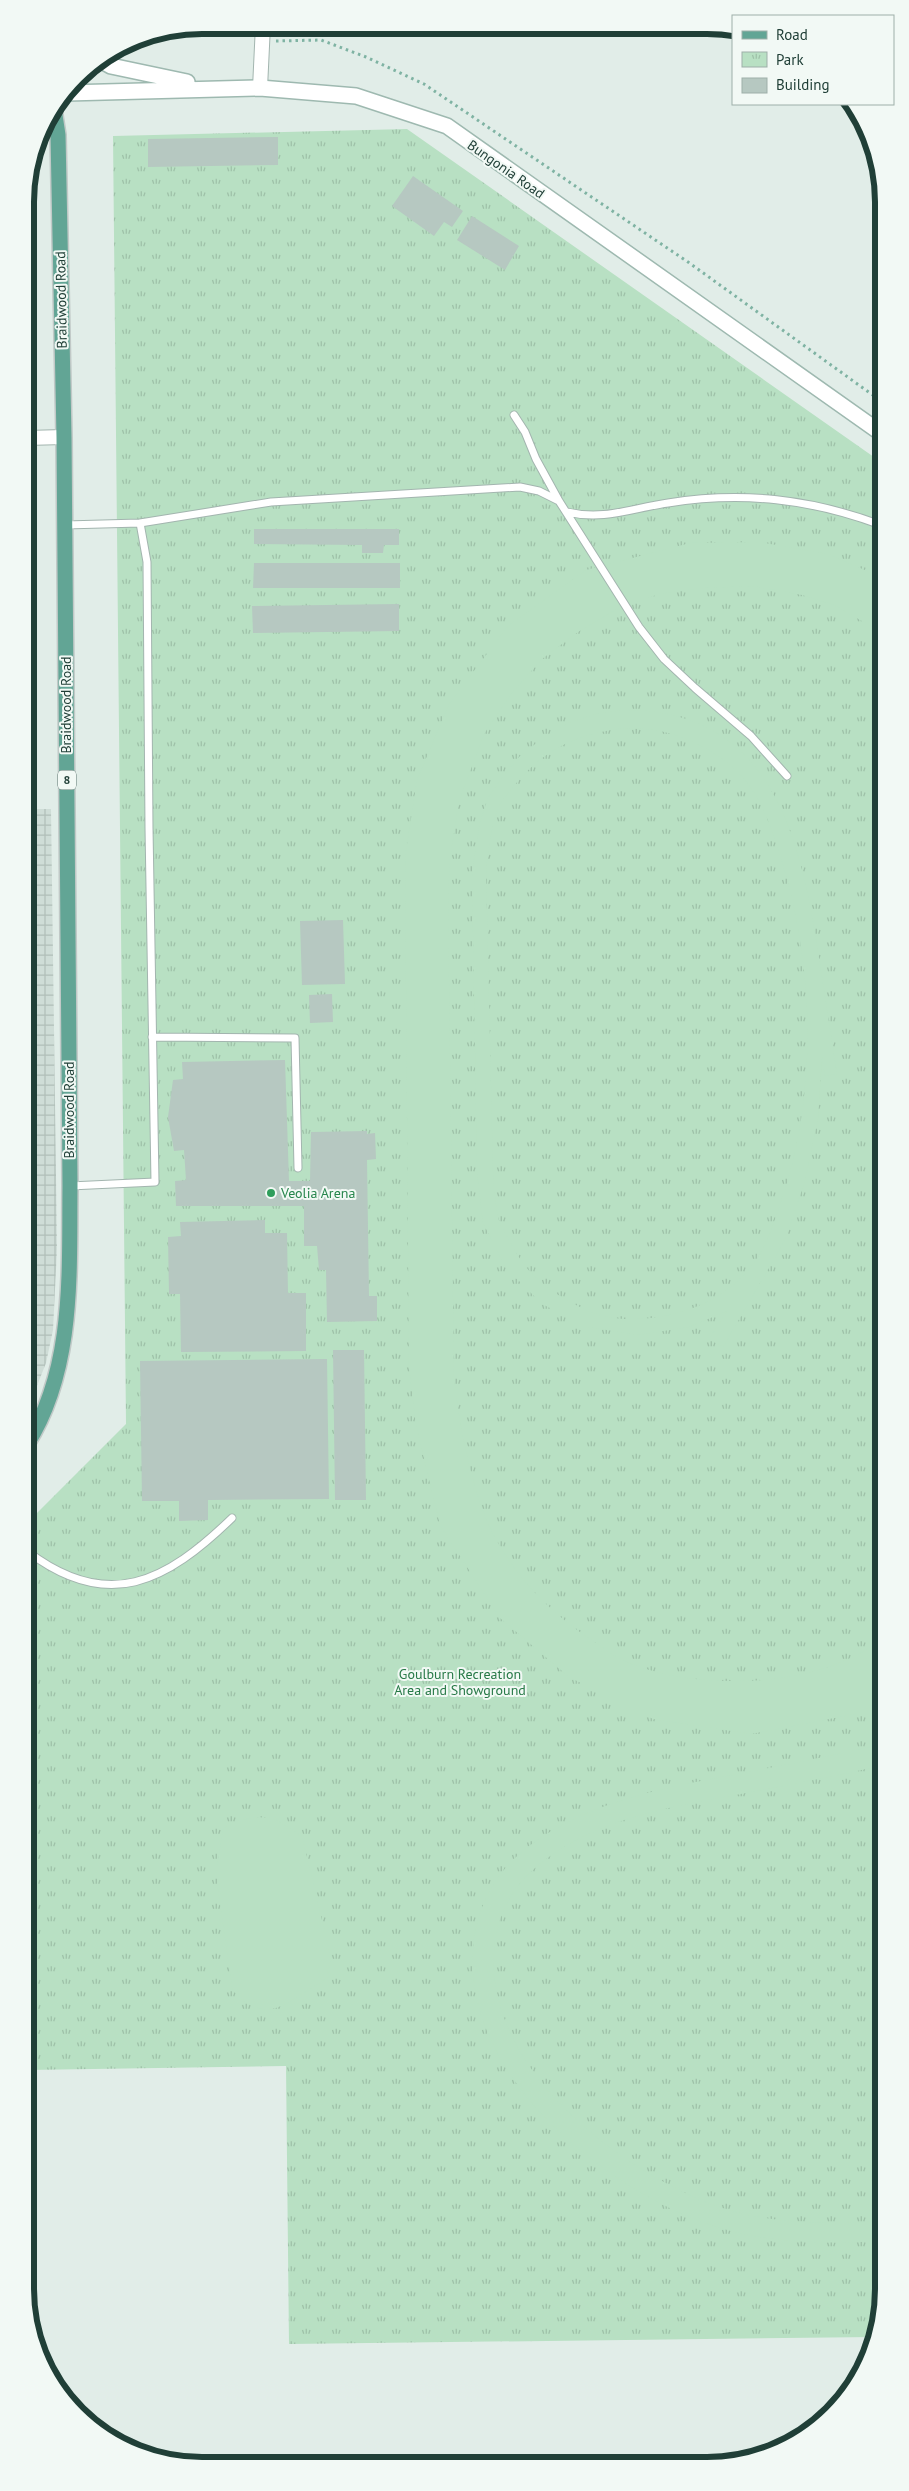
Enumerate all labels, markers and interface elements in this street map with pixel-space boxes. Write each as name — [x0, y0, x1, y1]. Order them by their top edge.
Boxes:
legend — [732, 15, 894, 105]
text: Road — [776, 25, 808, 44]
text: Park — [776, 50, 804, 69]
text: Building — [776, 75, 830, 94]
street label: Bungonia Road — [464, 136, 548, 202]
street label: Braidwood Road — [51, 251, 71, 349]
street label: Braidwood Road — [57, 656, 75, 754]
road number: 8 — [58, 770, 76, 790]
street label: Braidwood Road — [60, 1061, 78, 1159]
place label: Veolia Arena — [280, 1184, 355, 1202]
marker: Veolia Arena — [265, 1187, 277, 1199]
park label: Goulburn Recreation Area and Showground — [394, 1665, 526, 1699]

